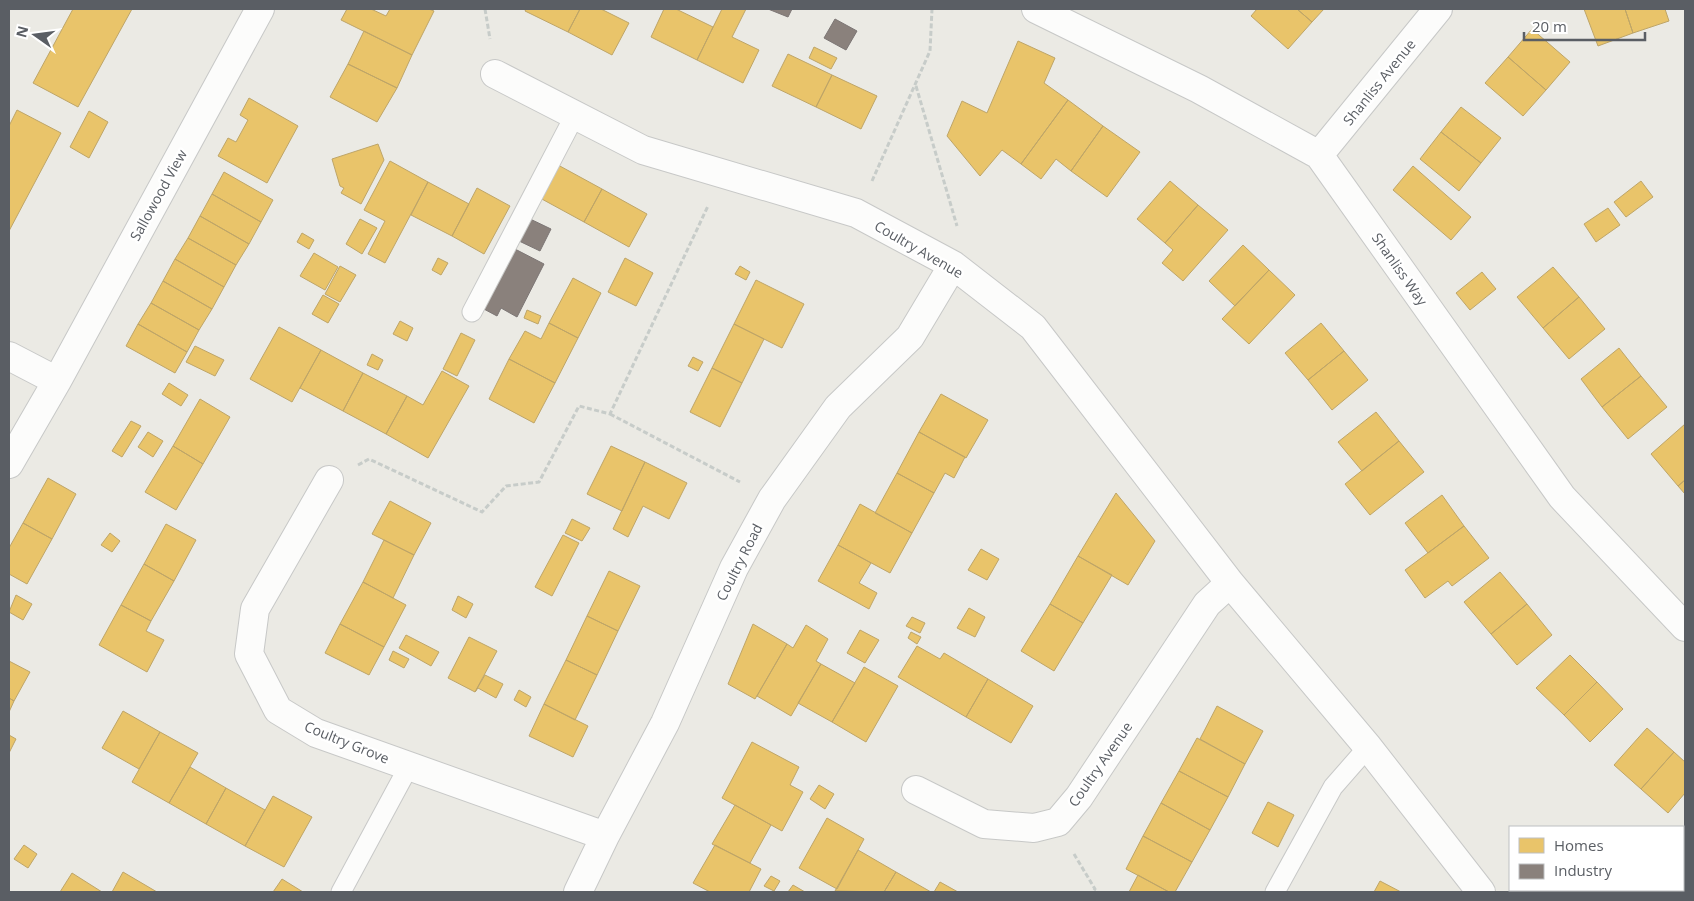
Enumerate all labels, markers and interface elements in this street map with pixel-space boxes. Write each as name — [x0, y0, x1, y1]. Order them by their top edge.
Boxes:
north arrow — [10, 10, 60, 60]
scale bar — [1524, 10, 1645, 42]
text: 20 m — [1532, 16, 1567, 36]
text: N — [11, 24, 32, 40]
street label: Shanliss Avenue — [1338, 35, 1420, 129]
street label: Sallowood View — [125, 146, 191, 244]
street label: Coultry Avenue — [871, 216, 967, 282]
street label: Shanliss Way — [1368, 229, 1433, 310]
street label: Coultry Road — [711, 520, 767, 604]
street label: Coultry Grove — [302, 716, 392, 768]
street label: Coultry Avenue — [1064, 718, 1136, 810]
legend — [1509, 826, 1684, 891]
text: Homes — [1554, 835, 1604, 855]
text: Industry — [1554, 860, 1612, 880]

